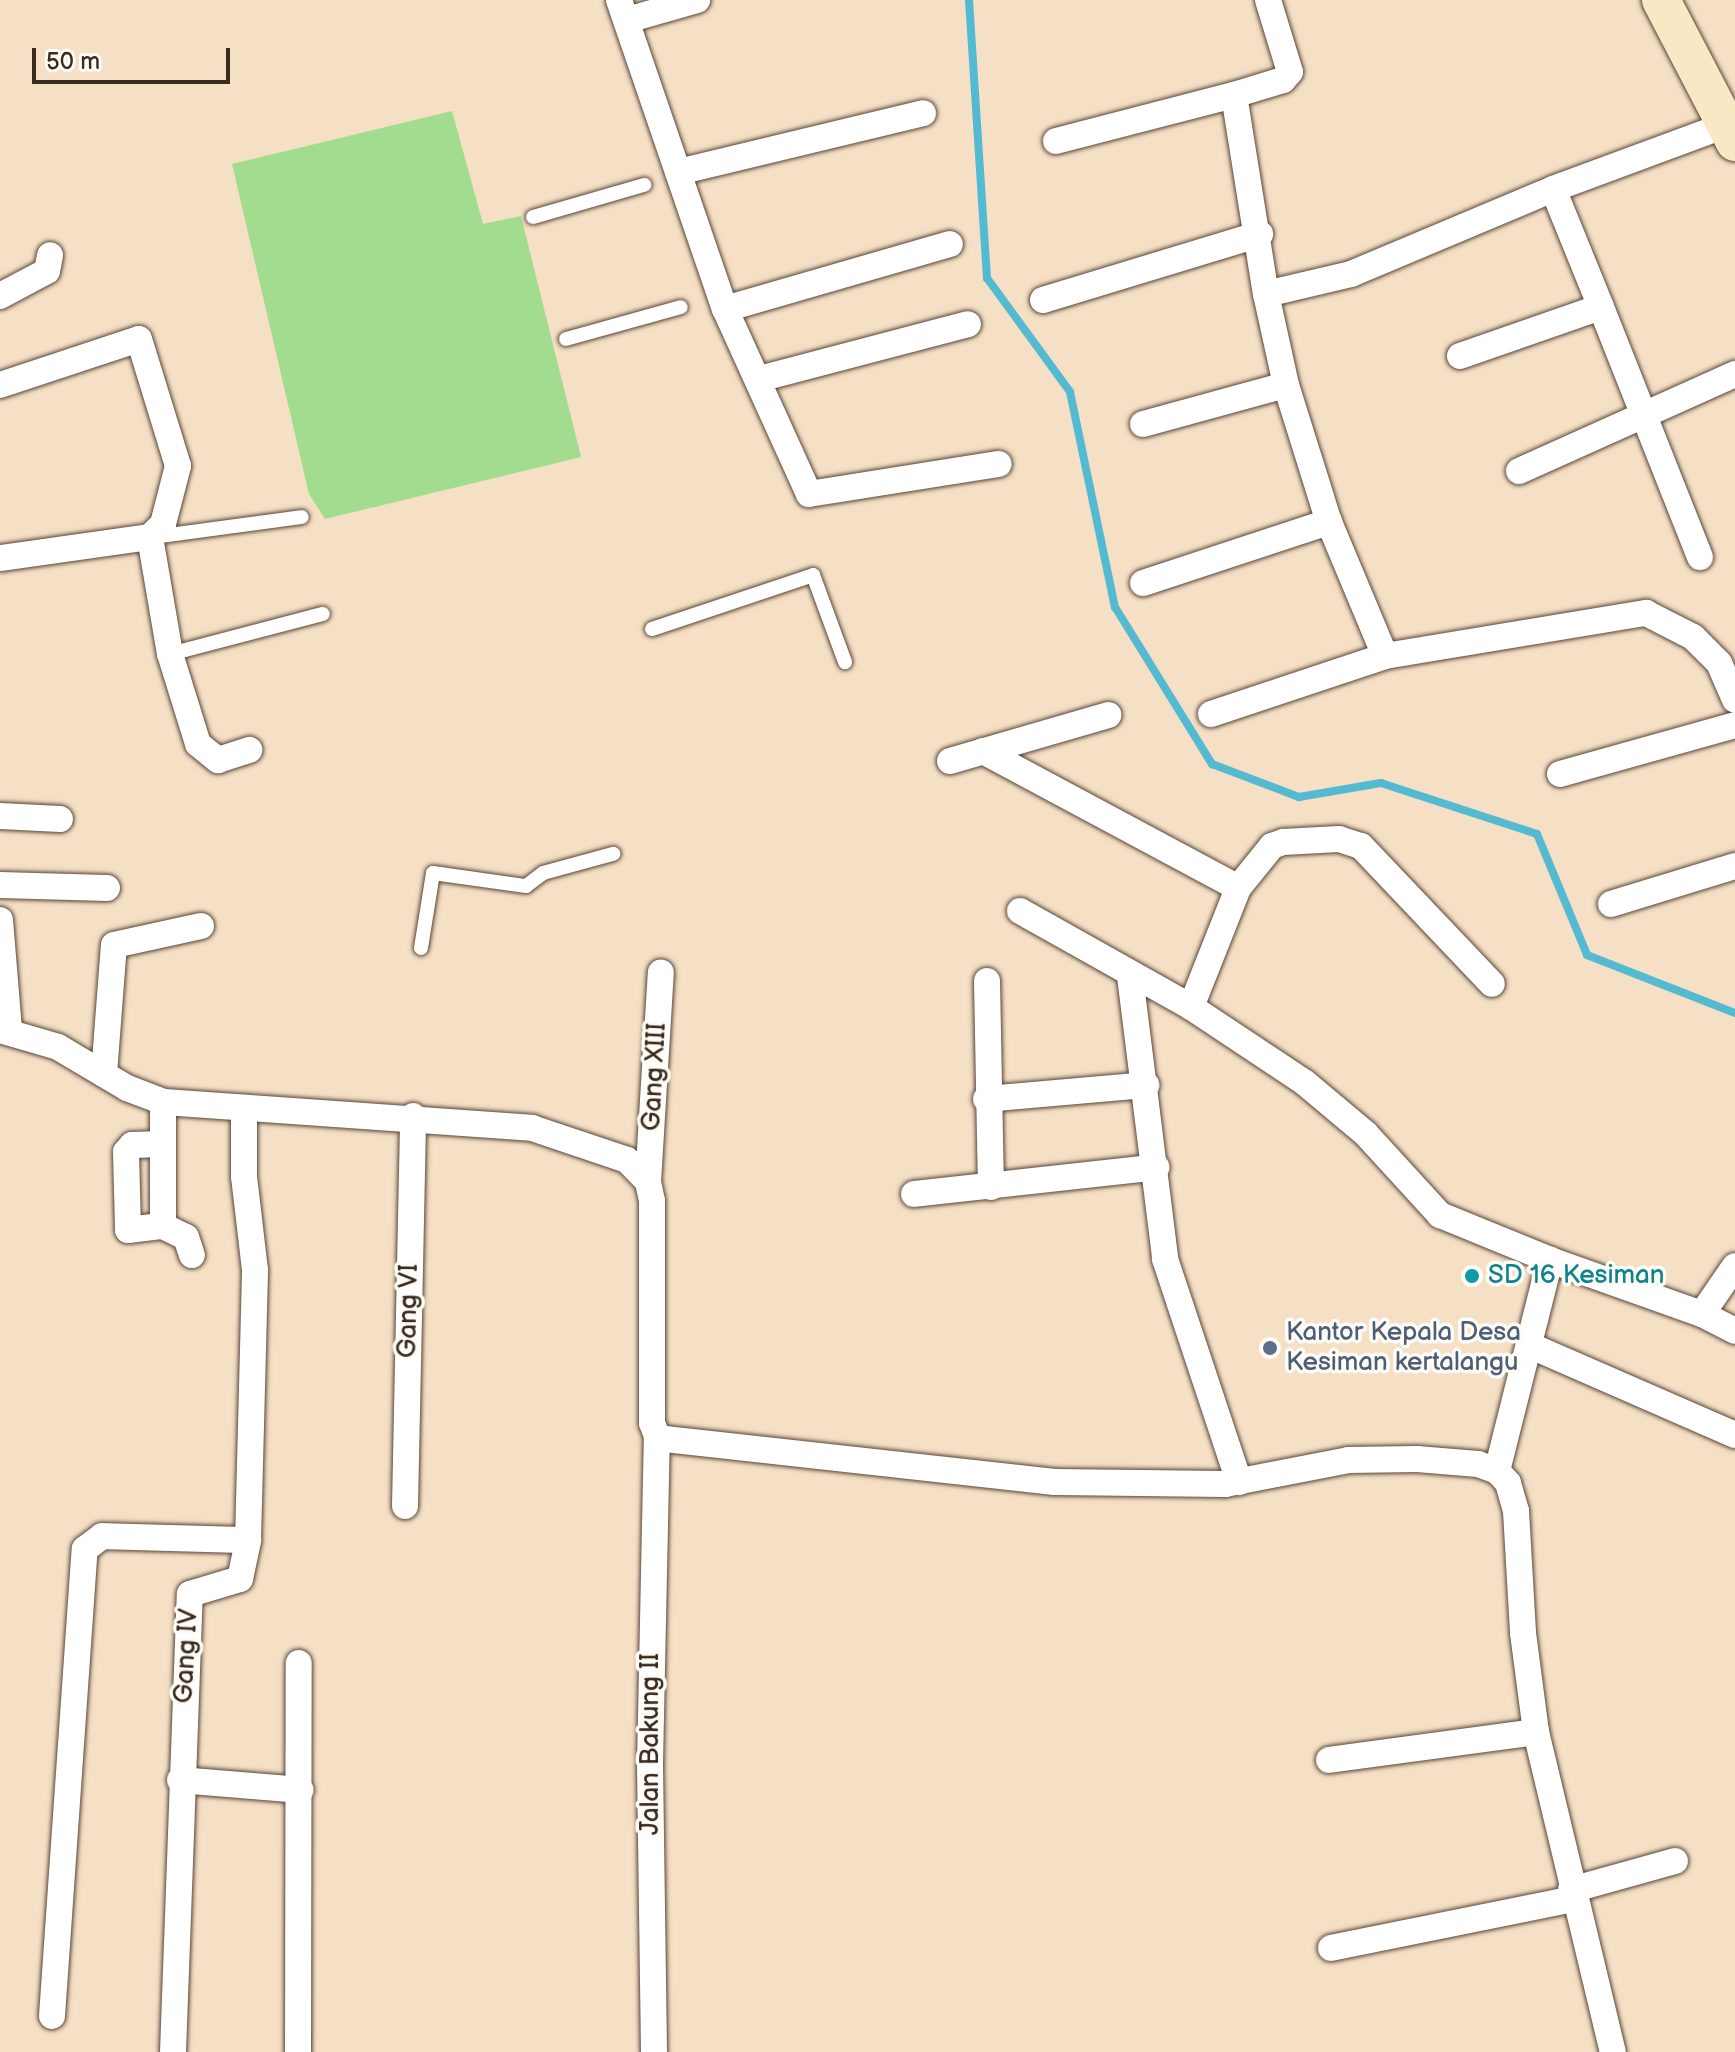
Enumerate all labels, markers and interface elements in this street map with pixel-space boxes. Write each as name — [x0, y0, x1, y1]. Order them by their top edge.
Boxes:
scale bar — [36, 32, 234, 82]
text: 50 m — [46, 47, 100, 76]
street label: Gang XIII — [637, 1021, 673, 1133]
place label: SD 16 Kesiman — [1488, 1260, 1664, 1292]
street label: Gang VI — [393, 1263, 425, 1359]
marker: SD 16 Kesiman — [1463, 1267, 1481, 1285]
place label: Kantor Kepala Desa Kesiman kertalangu — [1286, 1317, 1521, 1378]
marker: Kantor Kepala Desa Kesiman kertalangu — [1261, 1339, 1279, 1357]
street label: Gang IV — [169, 1608, 205, 1704]
street label: Jalan Bakung II — [635, 1653, 667, 1835]

